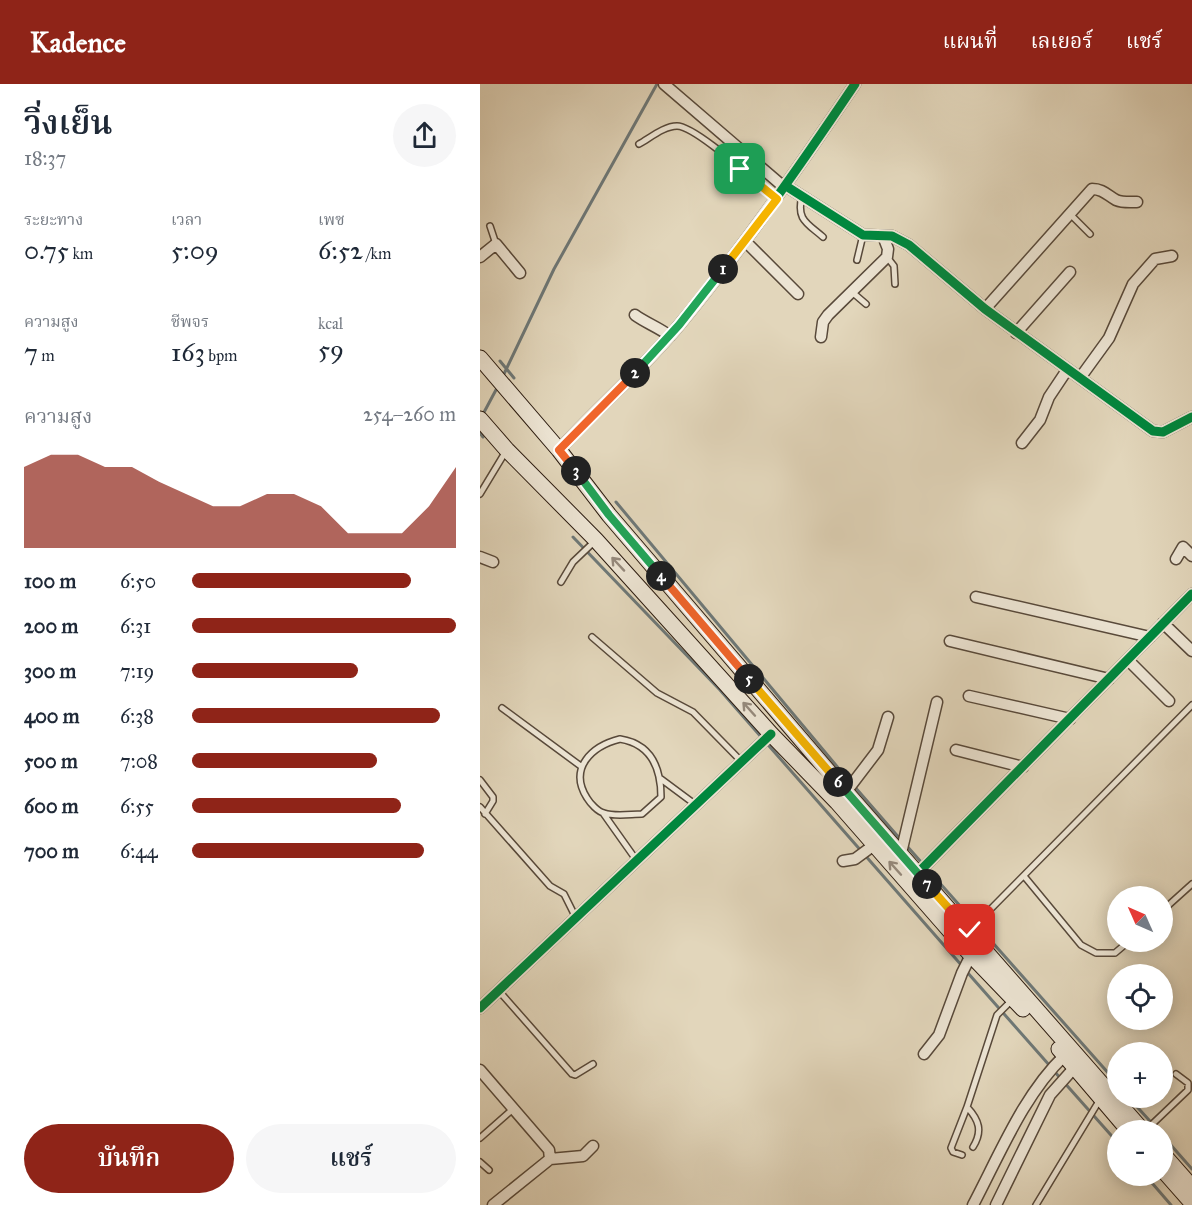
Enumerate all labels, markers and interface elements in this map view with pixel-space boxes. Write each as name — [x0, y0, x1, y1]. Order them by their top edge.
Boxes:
text: Kadence — [30, 25, 126, 60]
text: แผนที่ — [943, 28, 998, 54]
text: เลเยอร์ — [1031, 28, 1093, 54]
text: แชร์ — [1126, 28, 1162, 54]
text: วิ่งเย็น — [24, 103, 113, 143]
button: share — [393, 104, 456, 167]
pin — [714, 143, 765, 194]
text: 18:37 — [24, 146, 66, 170]
icon: arrive — [723, 152, 756, 185]
text: ระยะทาง — [24, 210, 83, 229]
text: เวลา — [171, 210, 202, 229]
text: เพซ — [318, 210, 345, 229]
text: 0.75 — [24, 234, 69, 266]
text: 5:09 — [171, 234, 219, 266]
text: 6:52 — [318, 234, 363, 266]
text: km — [69, 244, 93, 263]
text: /km — [363, 244, 391, 263]
pin: 1 — [708, 254, 738, 284]
text: 1 — [720, 259, 726, 278]
text: ความสูง — [24, 312, 79, 331]
text: ชีพจร — [171, 312, 209, 331]
text: kcal — [318, 314, 343, 333]
text: 59 — [318, 333, 344, 365]
text: 7 — [24, 336, 38, 368]
text: 163 — [171, 336, 205, 368]
text: m — [38, 346, 55, 365]
text: bpm — [205, 346, 238, 365]
pin: 2 — [620, 358, 650, 388]
text: 2 — [631, 363, 639, 382]
text: 254–260 m — [363, 402, 456, 426]
text: ความสูง — [24, 404, 92, 428]
pin: 3 — [561, 456, 591, 486]
text: 3 — [573, 461, 579, 480]
one-way arrow — [611, 557, 625, 572]
pin: 4 — [646, 561, 676, 591]
text: 4 — [657, 566, 665, 585]
text: 100 m — [24, 569, 76, 593]
text: 6:50 — [120, 569, 156, 593]
text: 200 m — [24, 614, 78, 638]
text: 6:31 — [120, 614, 151, 638]
text: 300 m — [24, 659, 76, 683]
text: 7:19 — [120, 659, 154, 683]
pin: 5 — [734, 664, 764, 694]
text: 5 — [745, 669, 753, 688]
one-way arrow — [742, 702, 756, 717]
text: 400 m — [24, 704, 80, 728]
text: 6:38 — [120, 704, 154, 728]
text: 500 m — [24, 749, 78, 773]
text: 7:08 — [120, 749, 158, 773]
pin: 6 — [823, 767, 853, 797]
text: 6 — [834, 772, 842, 791]
text: 600 m — [24, 794, 79, 818]
text: 6:55 — [120, 794, 154, 818]
text: 700 m — [24, 839, 79, 863]
text: 6:44 — [120, 839, 158, 863]
one-way arrow — [888, 860, 902, 875]
pin: 7 — [912, 869, 942, 899]
text: 7 — [923, 874, 931, 893]
north arrow — [1107, 886, 1173, 952]
map controls — [1107, 886, 1173, 1186]
pin — [944, 904, 995, 955]
icon: check — [953, 913, 986, 946]
button: locate — [1107, 964, 1173, 1030]
button: + — [1107, 1042, 1173, 1108]
button: − — [1107, 1120, 1173, 1186]
button: บันทึก — [24, 1124, 234, 1193]
button: แชร์ — [246, 1124, 456, 1193]

